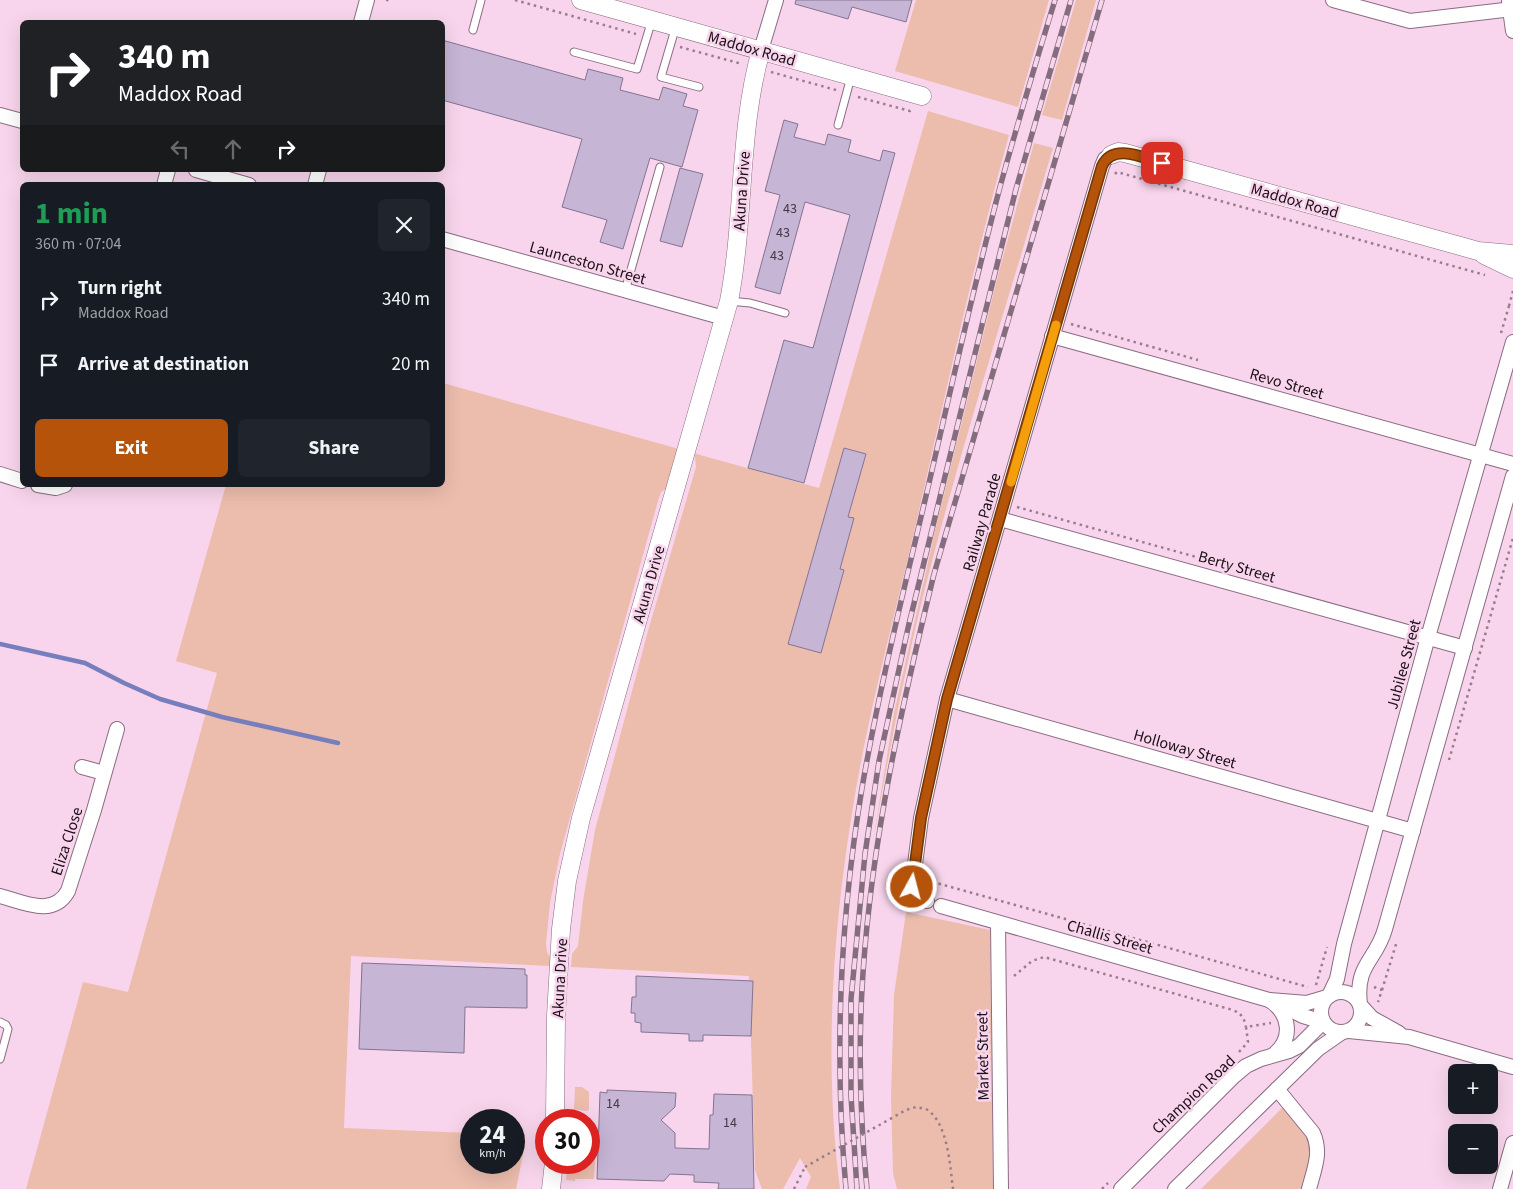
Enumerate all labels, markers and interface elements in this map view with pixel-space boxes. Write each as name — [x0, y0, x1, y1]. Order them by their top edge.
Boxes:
street label: Maddox Road — [705, 26, 798, 72]
text: 340 m — [118, 32, 210, 82]
icon: right — [35, 40, 100, 105]
text: Maddox Road — [118, 78, 242, 110]
icon: left — [166, 135, 194, 163]
icon: ahead — [219, 135, 247, 163]
icon: right — [272, 135, 300, 163]
pin — [1141, 142, 1183, 184]
icon: arrive — [1148, 149, 1176, 177]
street label: Akuna Drive — [728, 150, 756, 232]
street label: Maddox Road — [1248, 178, 1341, 224]
text: 1 min — [35, 192, 108, 235]
button: close — [378, 199, 430, 251]
house number: 43 — [783, 199, 797, 219]
house number: 43 — [776, 223, 790, 243]
text: 360 m · 07:04 — [35, 233, 122, 255]
street label: Launceston Street — [527, 236, 649, 290]
house number: 43 — [770, 246, 784, 266]
text: Turn right — [78, 275, 162, 302]
icon: right — [35, 286, 63, 314]
text: 340 m — [382, 286, 430, 313]
text: Maddox Road — [78, 302, 169, 324]
icon: arrive — [35, 351, 63, 379]
text: Arrive at destination — [78, 351, 249, 378]
text: 20 m — [392, 351, 430, 378]
street label: Revo Street — [1247, 363, 1327, 405]
button: Exit — [35, 419, 228, 477]
button: Share — [238, 419, 430, 477]
street label: Railway Parade — [957, 470, 1007, 574]
street label: Akuna Drive — [627, 543, 671, 626]
street label: Berty Street — [1196, 545, 1278, 589]
street label: Jubilee Street — [1381, 616, 1427, 712]
street label: Holloway Street — [1131, 724, 1239, 774]
street label: Eliza Close — [46, 804, 88, 878]
position arrow — [885, 860, 937, 912]
street label: Challis Street — [1064, 914, 1156, 960]
street label: Akuna Drive — [547, 938, 573, 1018]
street label: Market Street — [971, 1011, 995, 1101]
street label: Champion Road — [1147, 1050, 1240, 1139]
map controls — [1448, 1064, 1498, 1174]
button: + — [1448, 1064, 1498, 1114]
house number: 14 — [606, 1094, 620, 1114]
speed limit sign: 30 — [535, 1109, 600, 1174]
house number: 14 — [723, 1113, 737, 1133]
text: 24 — [479, 1117, 506, 1153]
button: − — [1448, 1124, 1498, 1174]
text: km/h — [479, 1145, 506, 1162]

